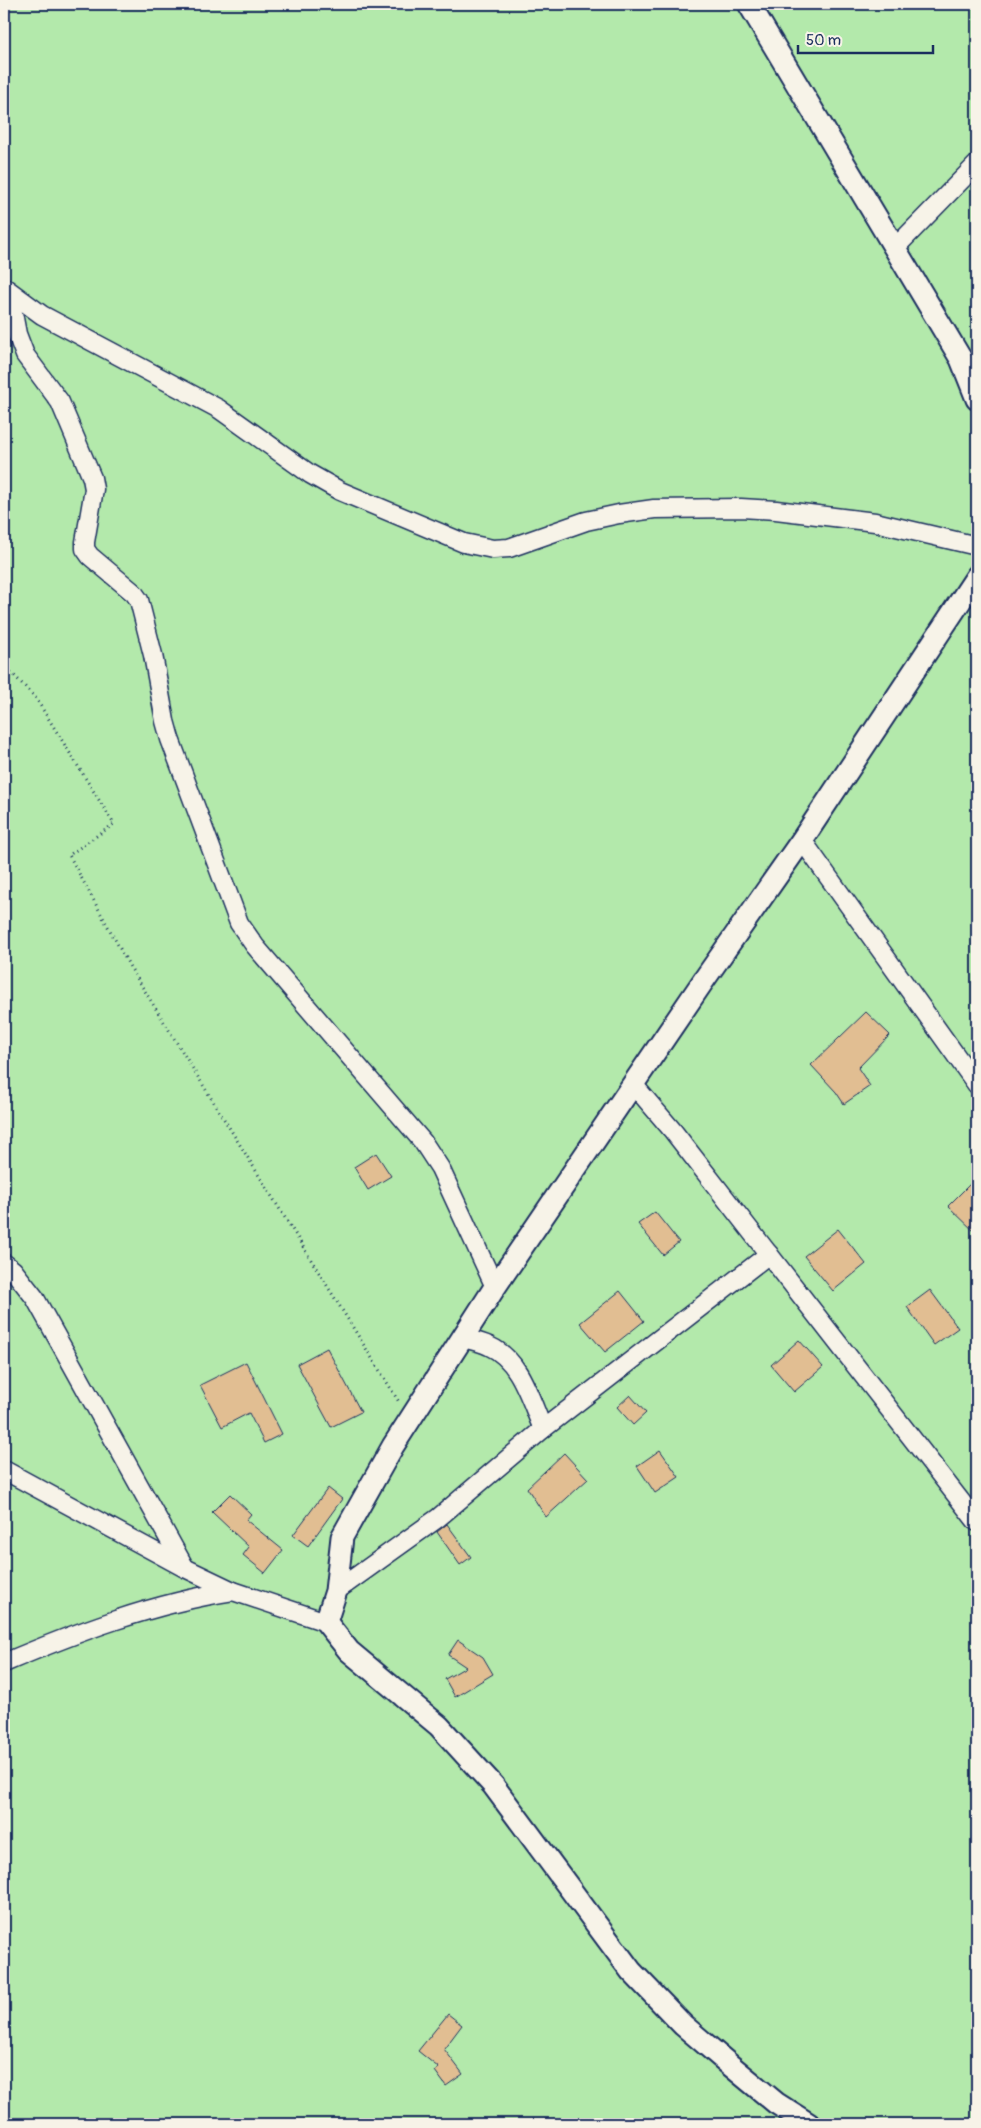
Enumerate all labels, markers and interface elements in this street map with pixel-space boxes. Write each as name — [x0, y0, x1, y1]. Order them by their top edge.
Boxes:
scale bar — [798, 22, 934, 54]
text: 50 m — [806, 31, 841, 50]

